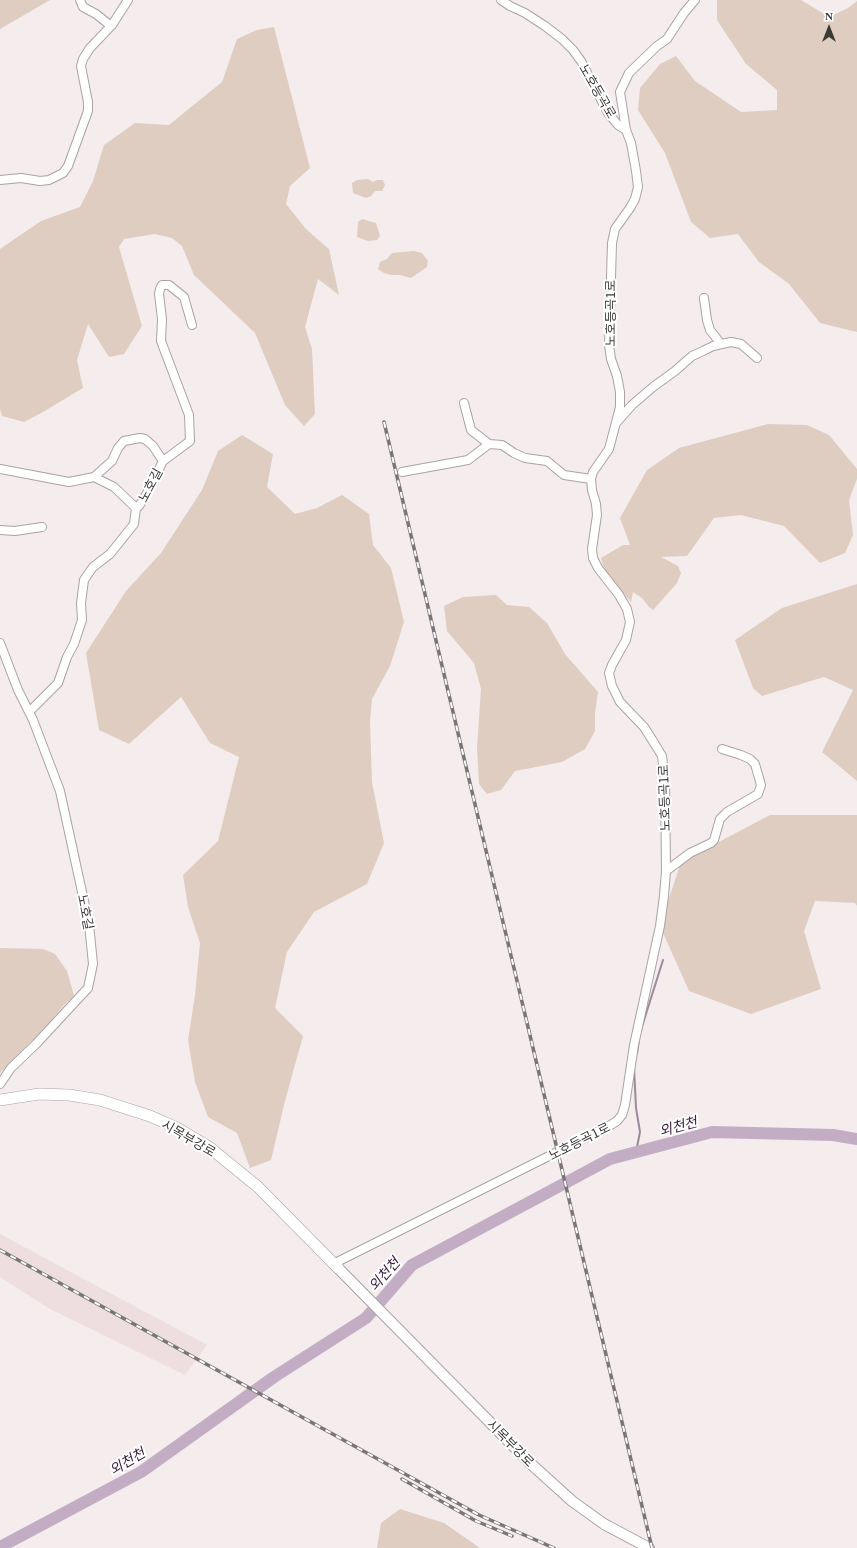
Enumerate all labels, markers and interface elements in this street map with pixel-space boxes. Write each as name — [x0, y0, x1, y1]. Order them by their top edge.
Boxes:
north arrow — [809, 8, 849, 48]
text: N — [825, 10, 833, 22]
street label: 노호등곡로 — [576, 61, 620, 121]
street label: 노호등곡1로 — [602, 279, 618, 347]
street label: 노호길 — [135, 465, 165, 505]
street label: 노호등곡1로 — [655, 764, 673, 832]
street label: 노호길 — [75, 893, 97, 931]
water label: 외천천 — [657, 1113, 699, 1139]
street label: 시목부강로 — [159, 1116, 219, 1160]
street label: 노호등곡1로 — [546, 1119, 612, 1163]
water label: 외천천 — [365, 1254, 403, 1294]
street label: 시목부강로 — [484, 1416, 538, 1470]
water label: 외천천 — [106, 1444, 148, 1478]

